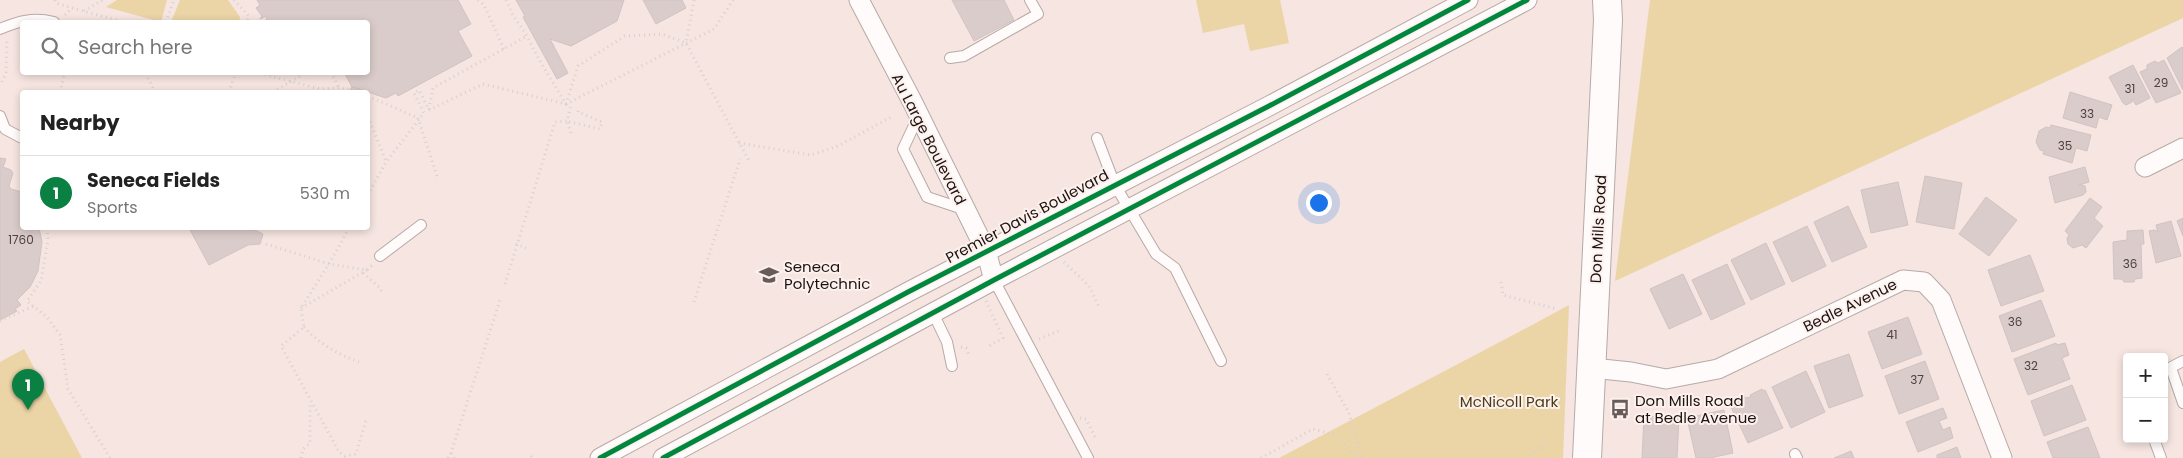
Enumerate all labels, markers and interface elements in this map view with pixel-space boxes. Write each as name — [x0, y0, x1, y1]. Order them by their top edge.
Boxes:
search box — [20, 20, 370, 75]
icon: search — [38, 34, 66, 62]
text: Search here — [78, 34, 192, 61]
street label: Au Large Boulevard — [887, 70, 971, 208]
house number: 29 — [2154, 74, 2168, 91]
house number: 31 — [2125, 80, 2135, 97]
house number: 33 — [2080, 105, 2094, 122]
text: Nearby — [40, 108, 120, 137]
house number: 35 — [2058, 137, 2072, 154]
street label: Premier Davis Boulevard — [942, 164, 1112, 268]
text: Seneca Fields — [87, 167, 220, 194]
street label: Don Mills Road — [1585, 174, 1611, 284]
text: 1 — [53, 182, 59, 205]
text: 530 m — [300, 182, 350, 205]
your location — [1306, 190, 1332, 216]
text: Sports — [87, 196, 138, 219]
house number: 1760 — [8, 231, 34, 248]
house number: 36 — [2123, 255, 2137, 272]
place label: Seneca Polytechnic — [784, 256, 870, 294]
school or university icon: Seneca Polytechnic — [758, 264, 780, 286]
street label: Bedle Avenue — [1800, 273, 1900, 337]
house number: 36 — [2008, 313, 2022, 330]
house number: 41 — [1886, 326, 1898, 343]
map controls — [2123, 353, 2168, 443]
button: + — [2123, 353, 2168, 398]
house number: 32 — [2024, 357, 2038, 374]
pin: 1 — [12, 369, 44, 410]
house number: 37 — [1910, 371, 1924, 388]
place label: Don Mills Road at Bedle Avenue — [1635, 390, 1757, 428]
park label: McNicoll Park — [1460, 391, 1559, 412]
bus stop icon: Don Mills Road at Bedle Avenue — [1609, 398, 1631, 420]
button: − — [2123, 398, 2168, 443]

